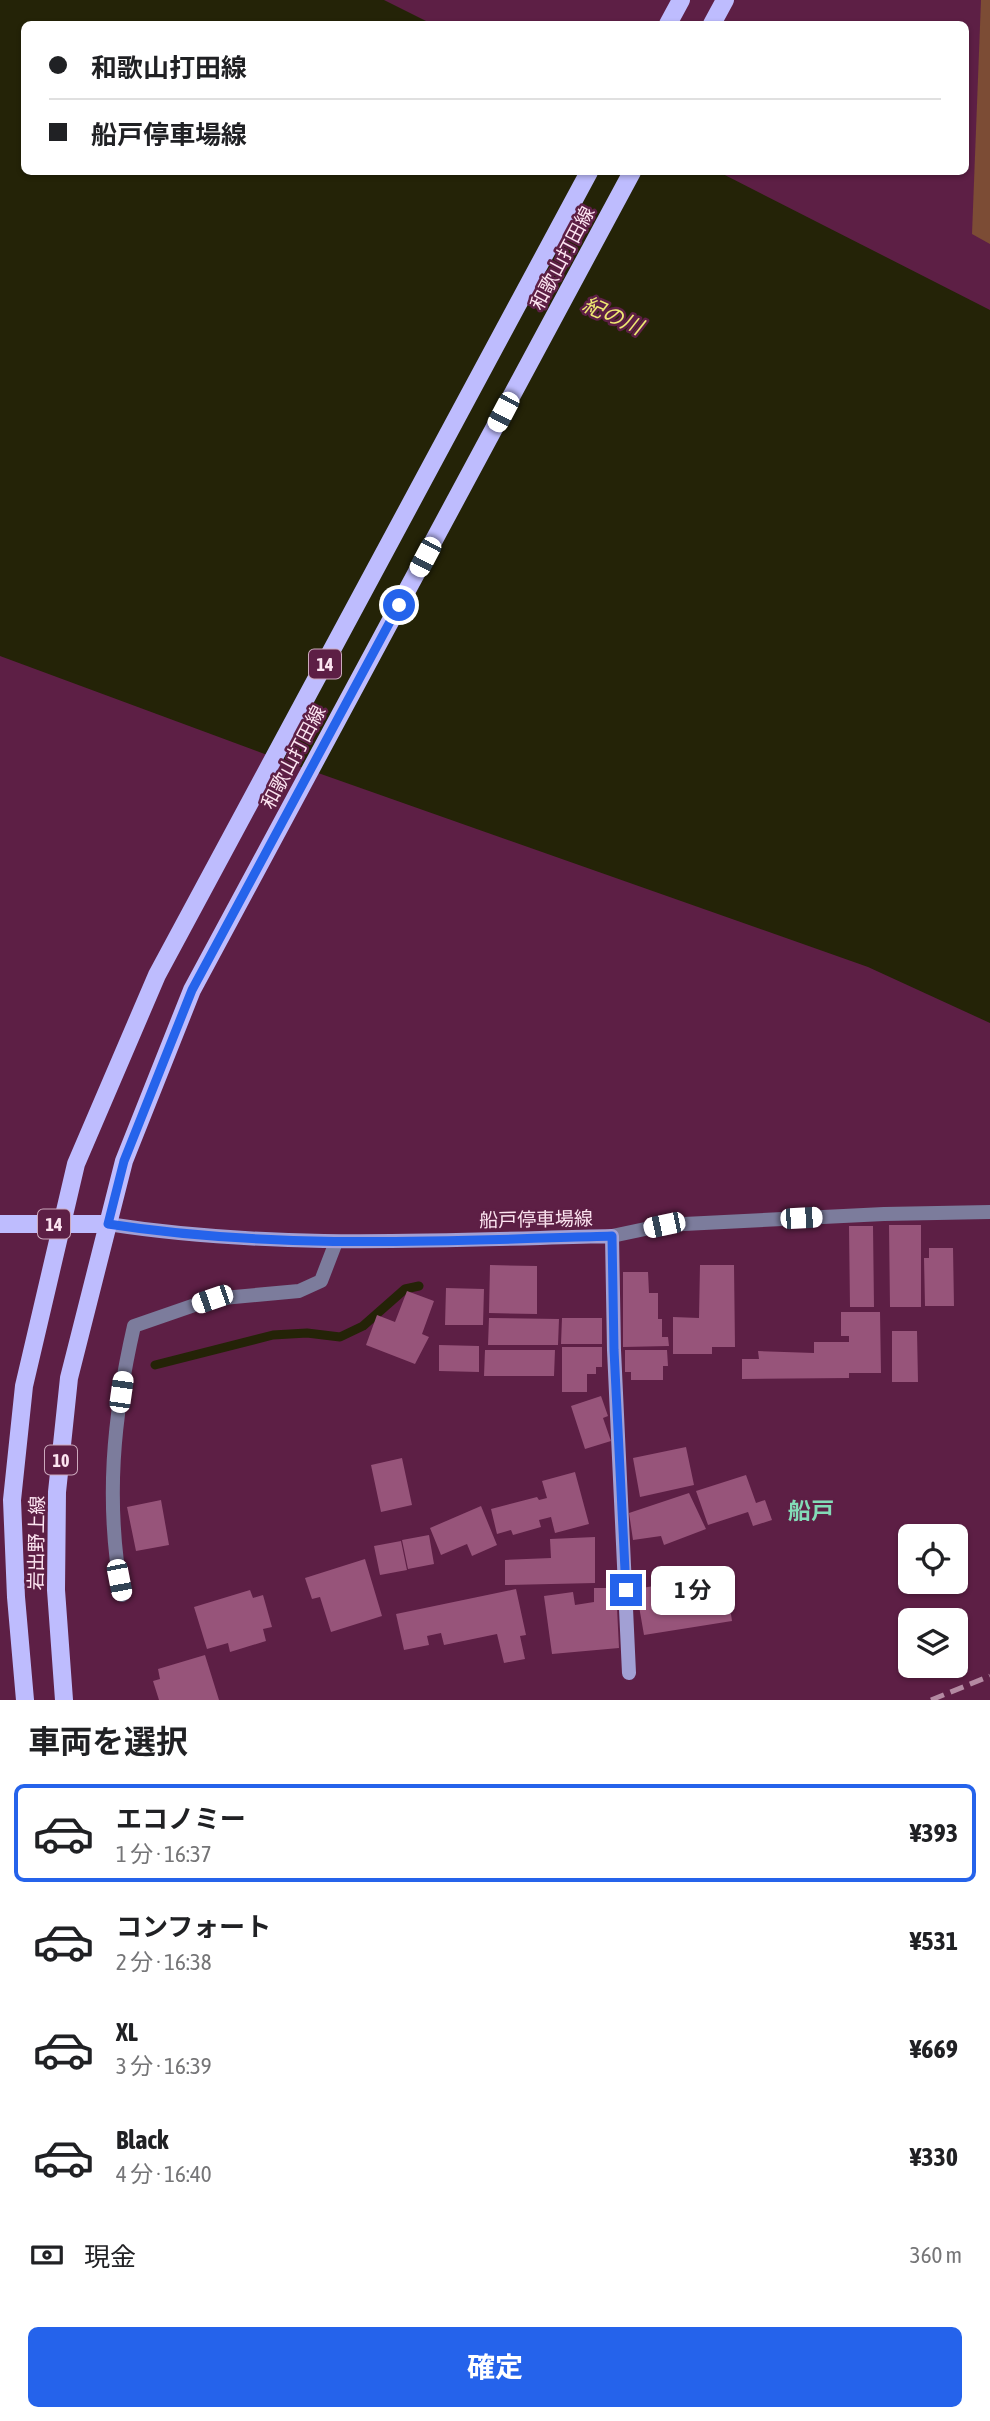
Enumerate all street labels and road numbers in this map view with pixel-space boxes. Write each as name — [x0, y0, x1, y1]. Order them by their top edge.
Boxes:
street label: 和歌山打田線 — [526, 203, 598, 313]
road number: 14 — [309, 650, 341, 678]
street label: 和歌山打田線 — [257, 702, 329, 812]
street label: 船戸停車場線 — [479, 1207, 593, 1231]
road number: 14 — [38, 1210, 70, 1238]
road number: 10 — [45, 1446, 77, 1475]
street label: 岩出野上線 — [24, 1495, 48, 1591]

